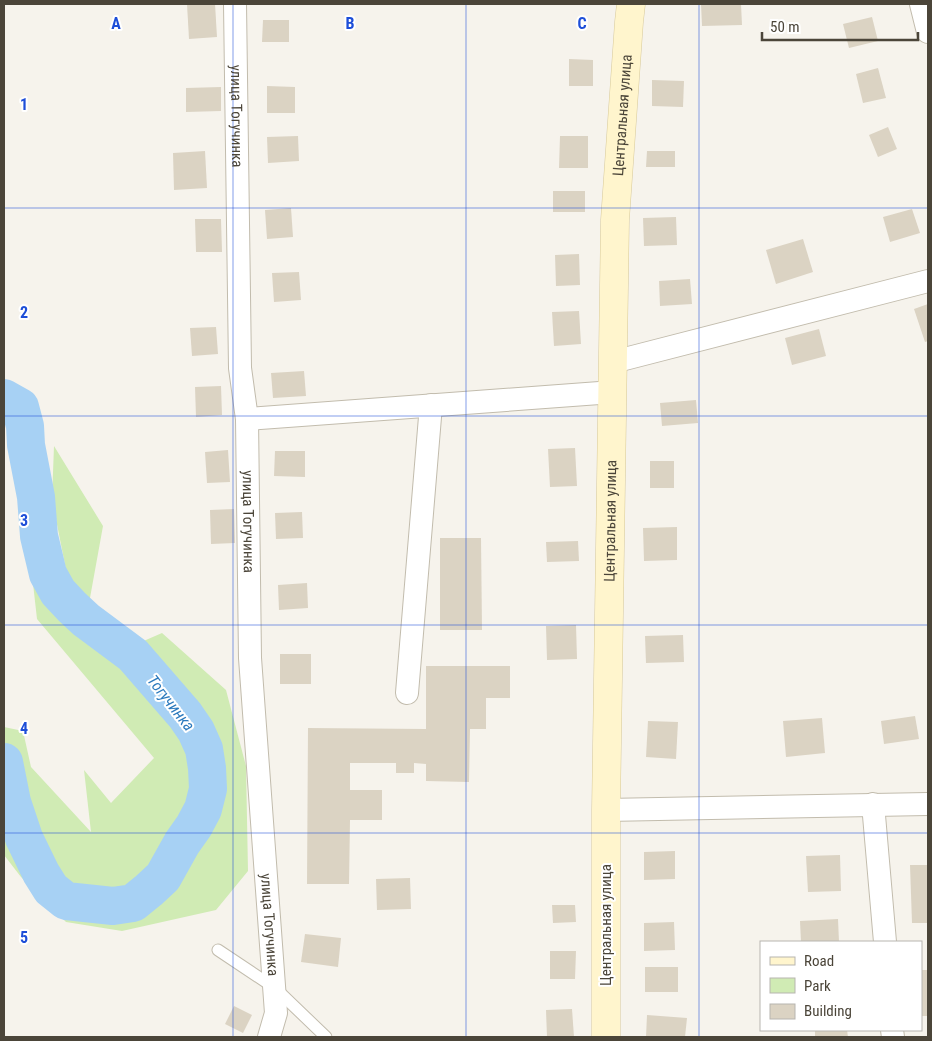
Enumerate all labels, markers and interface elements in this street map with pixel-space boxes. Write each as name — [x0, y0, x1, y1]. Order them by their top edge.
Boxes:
scale bar — [762, 10, 918, 42]
text: A — [111, 14, 121, 33]
text: B — [346, 14, 355, 33]
text: C — [577, 14, 587, 33]
text: 50 m — [770, 18, 800, 36]
street label: Центральная улица — [609, 54, 636, 177]
street label: улица Тогучинка — [227, 64, 246, 168]
text: 1 — [20, 95, 28, 114]
text: 2 — [20, 303, 28, 322]
street label: Центральная улица — [600, 460, 620, 582]
street label: улица Тогучинка — [239, 470, 258, 573]
text: 3 — [20, 511, 28, 530]
water label: Тогучинка — [143, 671, 199, 735]
text: 4 — [20, 719, 28, 738]
street label: Центральная улица — [597, 864, 615, 986]
street label: улица Тогучинка — [257, 873, 282, 977]
text: 5 — [20, 928, 28, 947]
legend — [760, 941, 922, 1031]
text: Road — [804, 952, 834, 970]
text: Park — [804, 977, 831, 995]
text: Building — [804, 1002, 852, 1020]

